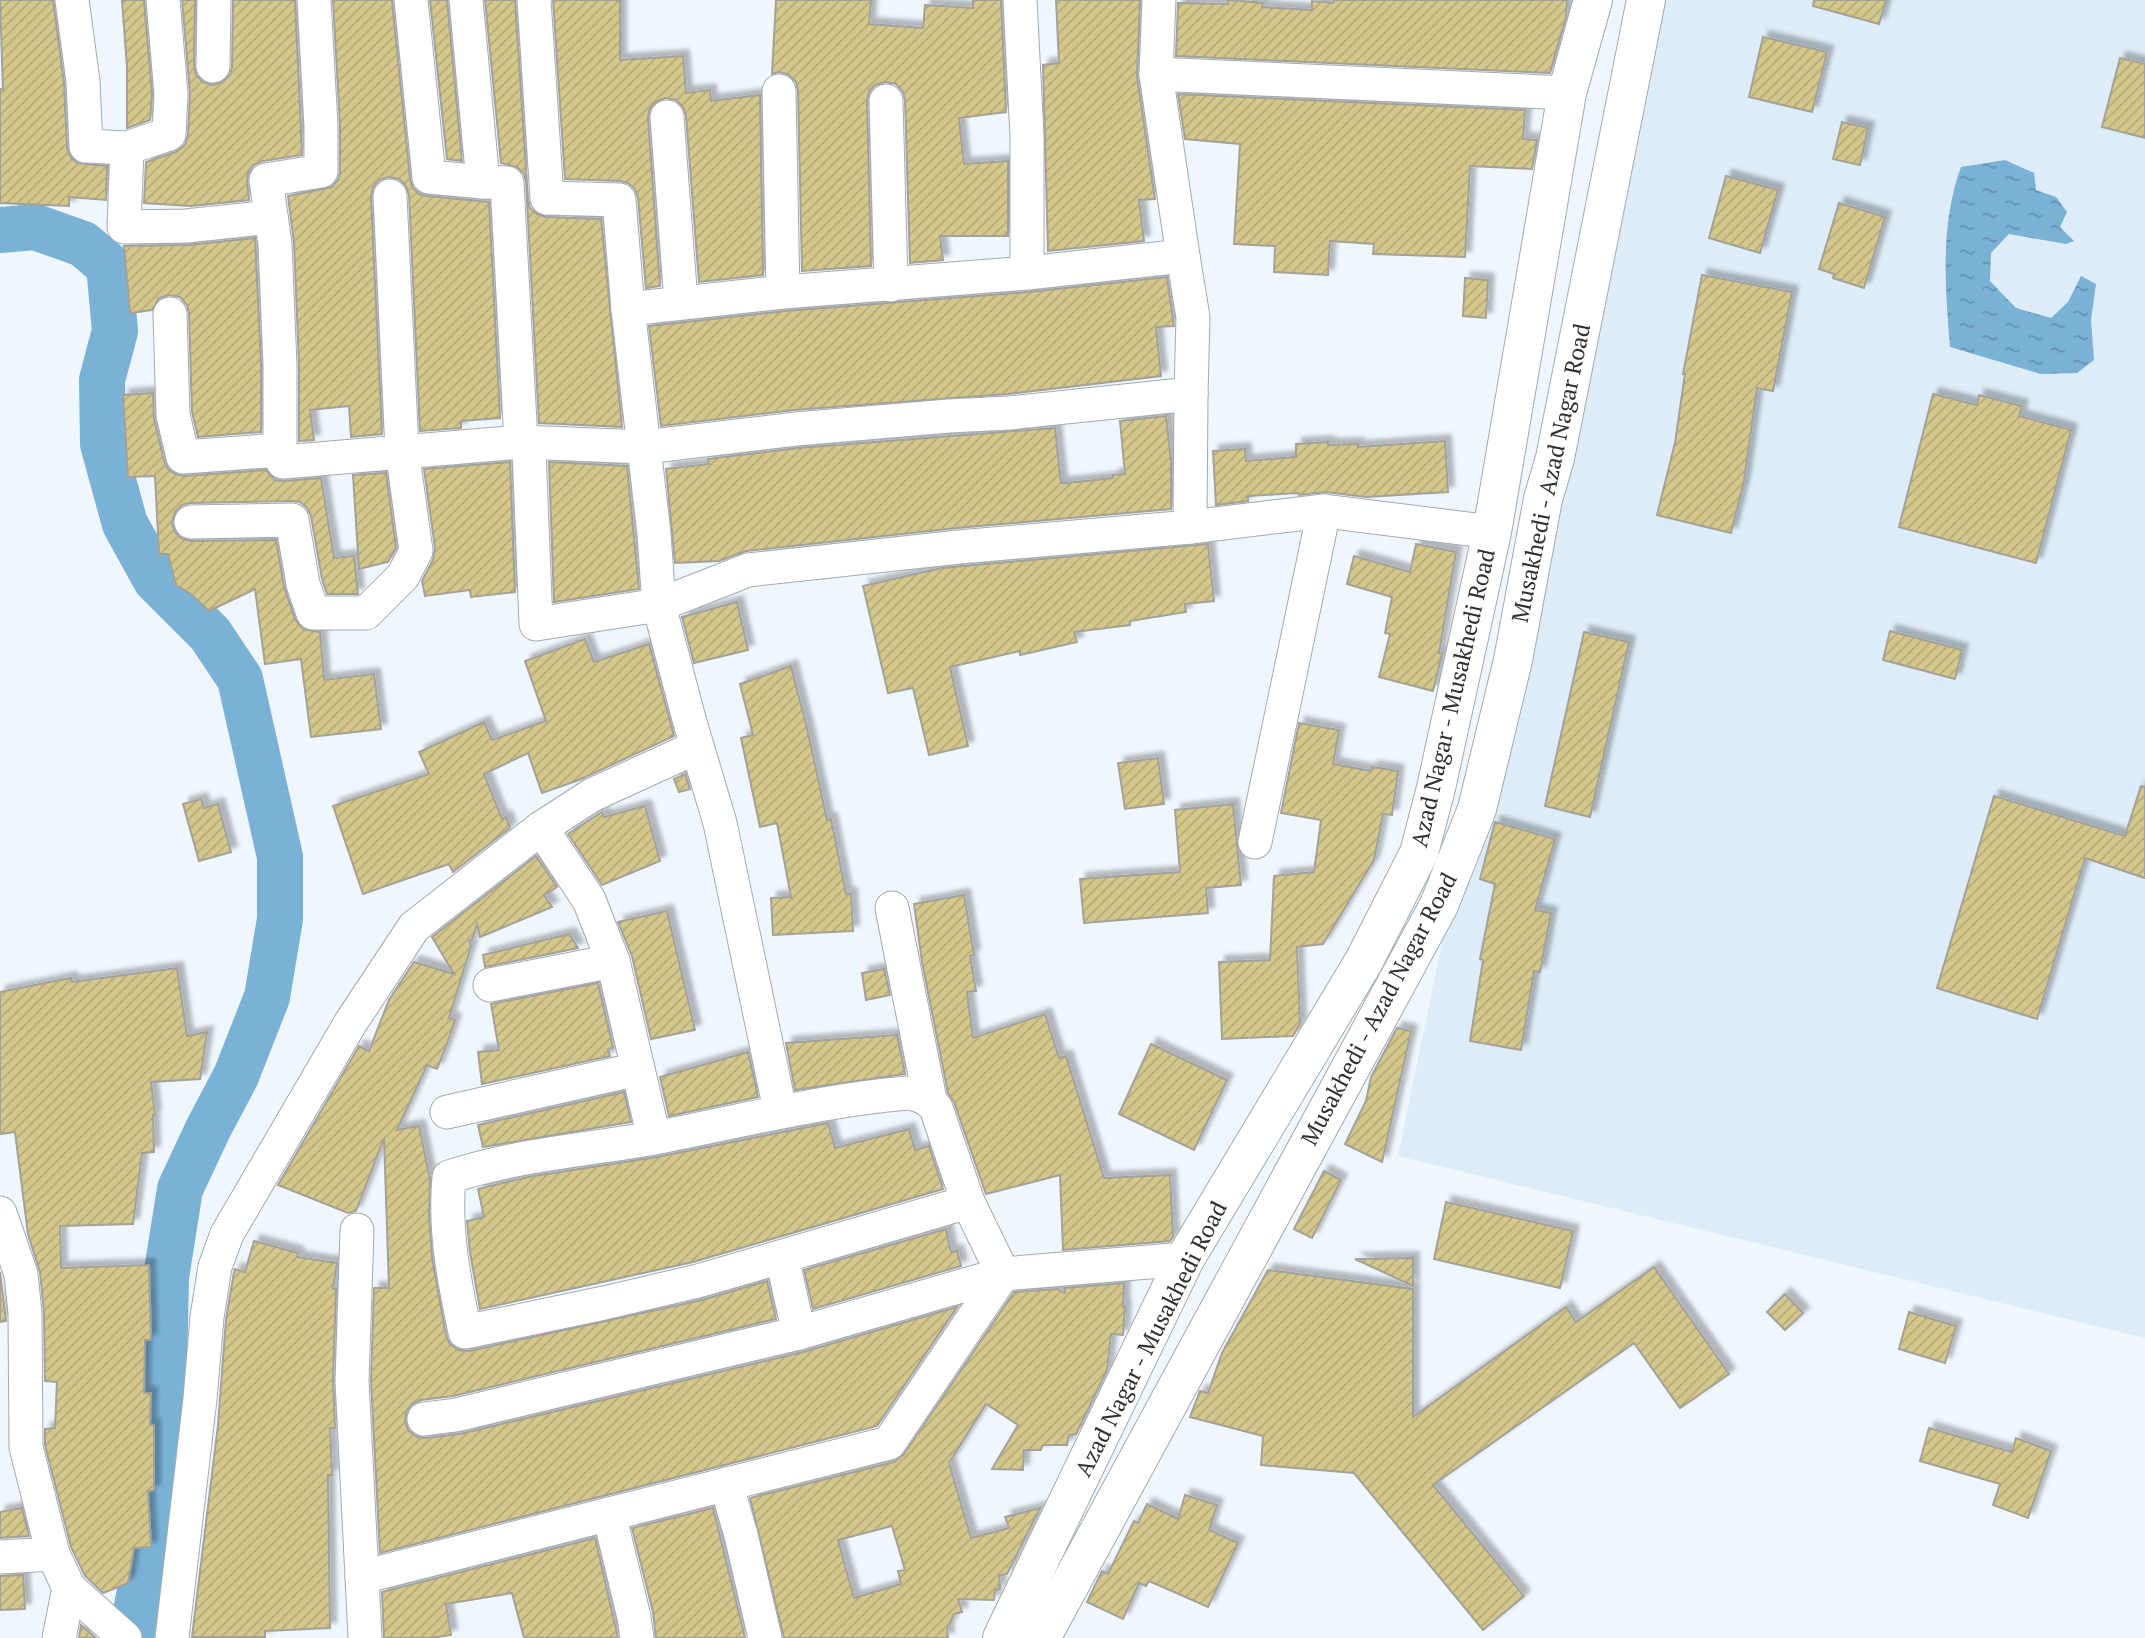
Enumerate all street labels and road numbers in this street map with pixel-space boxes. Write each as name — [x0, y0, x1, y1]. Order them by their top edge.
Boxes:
street label: Musakhedi - Azad Nagar Road — [1504, 320, 1597, 625]
street label: Azad Nagar - Musakhedi Road — [1403, 545, 1502, 850]
street label: Musakhedi - Azad Nagar Road — [1293, 867, 1464, 1151]
street label: Azad Nagar - Musakhedi Road — [1067, 1196, 1234, 1482]

